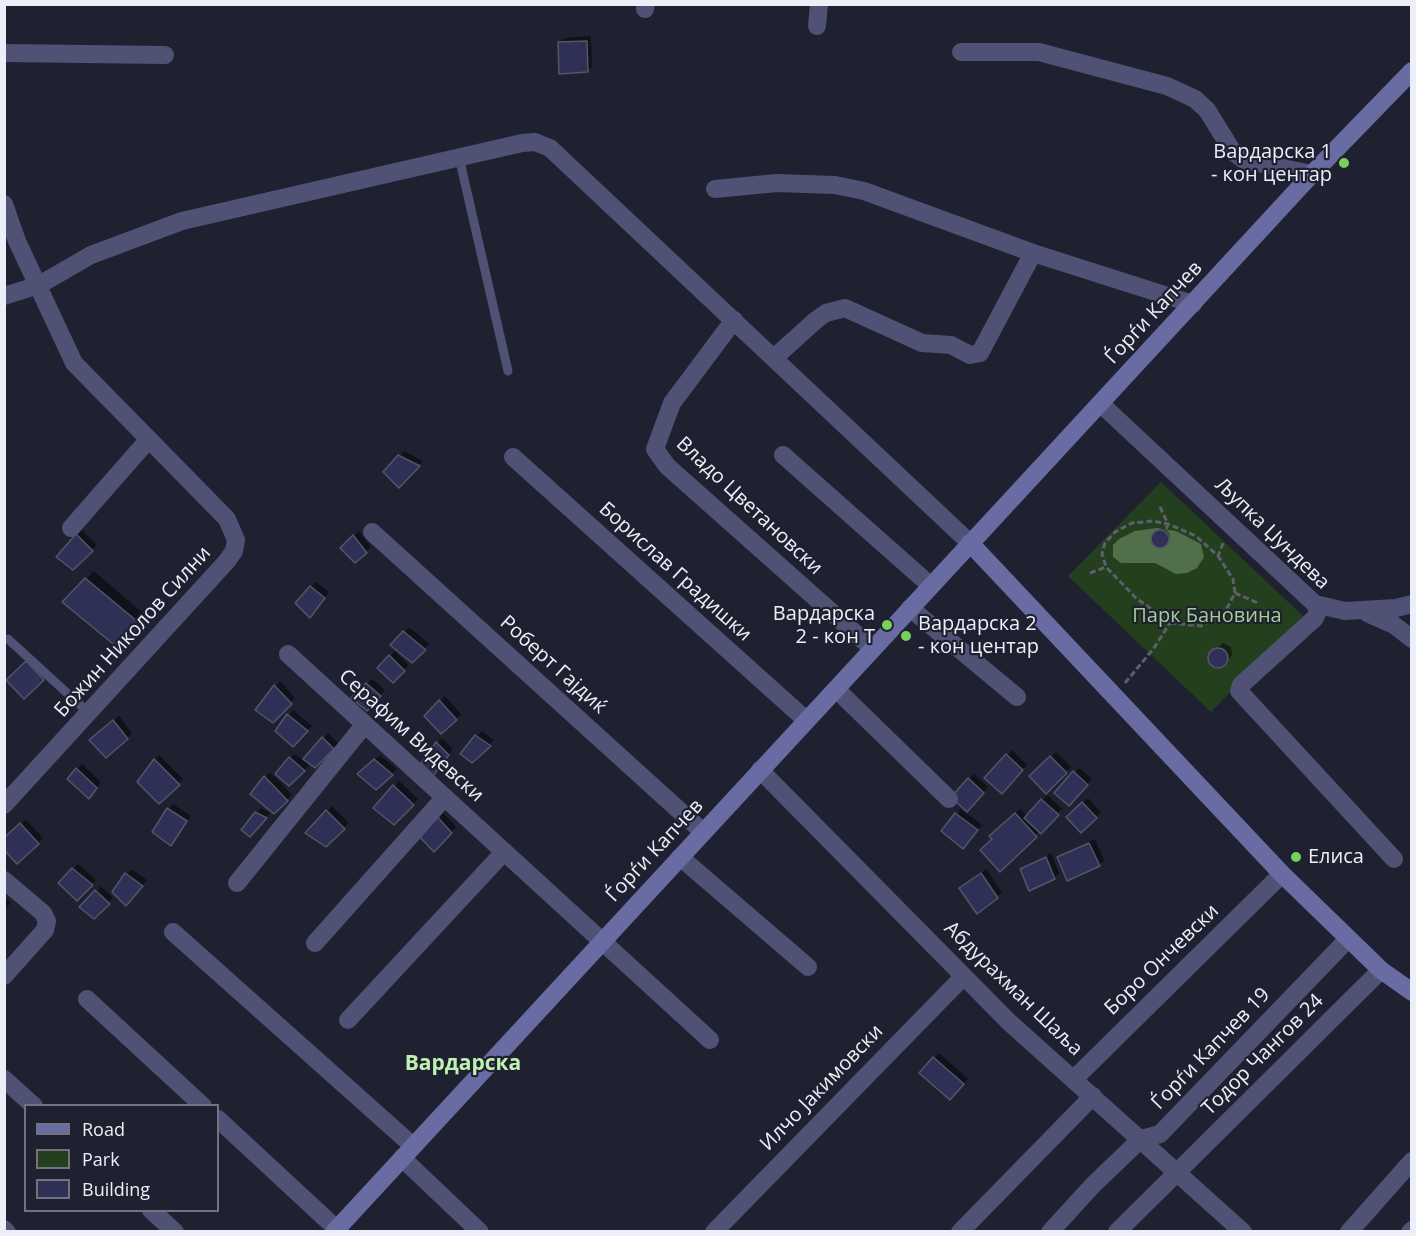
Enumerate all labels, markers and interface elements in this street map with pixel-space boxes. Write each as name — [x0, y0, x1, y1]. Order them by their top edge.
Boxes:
place label: Вардарска 1 - кон центар — [1211, 140, 1332, 187]
marker: Вардарска 1 - кон центар — [1337, 156, 1351, 170]
street label: Ѓорѓи Капчев — [1100, 257, 1208, 369]
street label: Владо Цветановски — [671, 432, 827, 580]
street label: Љупка Џундева — [1210, 473, 1334, 595]
street label: Борислав Градишки — [594, 497, 756, 647]
street label: Божин Николов Силни — [50, 542, 216, 722]
place label: Вардарска 2 - кон Т — [773, 602, 875, 649]
park label: Парк Бановина — [1132, 604, 1282, 628]
street label: Роберт Гајдиќ — [495, 611, 611, 719]
place label: Вардарска 2 - кон центар — [918, 612, 1039, 659]
marker: Вардарска 2 - кон Т — [880, 618, 894, 632]
marker: Вардарска 2 - кон центар — [899, 629, 913, 643]
street label: Серафим Видевски — [334, 665, 488, 807]
street label: Ѓорѓи Капчев — [601, 795, 709, 907]
place label: Елиса — [1308, 845, 1364, 869]
marker: Елиса — [1289, 850, 1303, 864]
street label: Боро Ончевски — [1100, 899, 1224, 1021]
street label: Абдурахман Шаља — [939, 917, 1087, 1061]
street label: Ѓорѓи Капчев 19 — [1147, 983, 1275, 1115]
street label: Тодор Чангов 24 — [1197, 989, 1329, 1121]
street label: Илчо Јакимовски — [756, 1020, 888, 1156]
district label: Вардарска — [405, 1051, 521, 1077]
legend — [24, 1104, 219, 1212]
text: Road — [82, 1117, 125, 1141]
text: Park — [82, 1147, 120, 1171]
text: Building — [82, 1177, 150, 1201]

